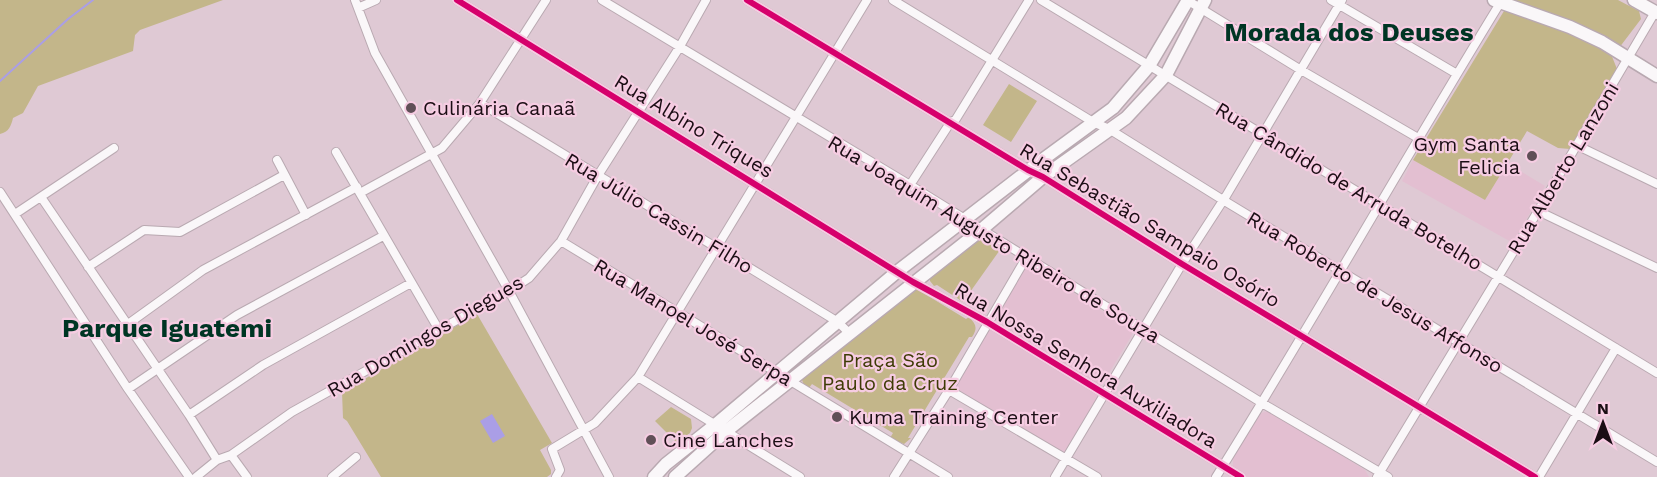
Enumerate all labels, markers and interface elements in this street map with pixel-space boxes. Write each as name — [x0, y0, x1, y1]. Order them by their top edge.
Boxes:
district label: Morada dos Deuses — [1224, 17, 1474, 47]
street label: Rua Albino Triques — [610, 69, 778, 183]
street label: Rua Alberto Lanzoni — [1502, 78, 1624, 258]
place label: Culinária Canaã — [423, 96, 575, 120]
street label: Rua Cândido de Arruda Botelho — [1211, 97, 1487, 275]
marker: Culinária Canaã — [404, 101, 418, 115]
street label: Rua Joaquim Augusto Ribeiro de Souza — [824, 130, 1164, 348]
place label: Gym Santa Felicia — [1414, 132, 1520, 179]
street label: Rua Sebastião Sampaio Osório — [1015, 138, 1285, 312]
street label: Rua Júlio Cassin Filho — [561, 147, 757, 279]
marker: Gym Santa Felicia — [1525, 149, 1539, 163]
street label: Rua Roberto de Jesus Affonso — [1243, 206, 1507, 378]
street label: Rua Manoel José Serpa — [589, 253, 797, 391]
street label: Rua Domingos Diegues — [323, 270, 527, 402]
street label: Rua Nossa Senhora Auxiliadora — [950, 277, 1222, 453]
district label: Parque Iguatemi — [62, 313, 272, 343]
park label: Praça São Paulo da Cruz — [822, 348, 958, 395]
north arrow — [1573, 393, 1633, 453]
text: N — [1597, 399, 1609, 418]
place label: Kuma Training Center — [849, 405, 1059, 429]
marker: Kuma Training Center — [830, 410, 844, 424]
place label: Cine Lanches — [663, 428, 794, 452]
marker: Cine Lanches — [644, 433, 658, 447]

